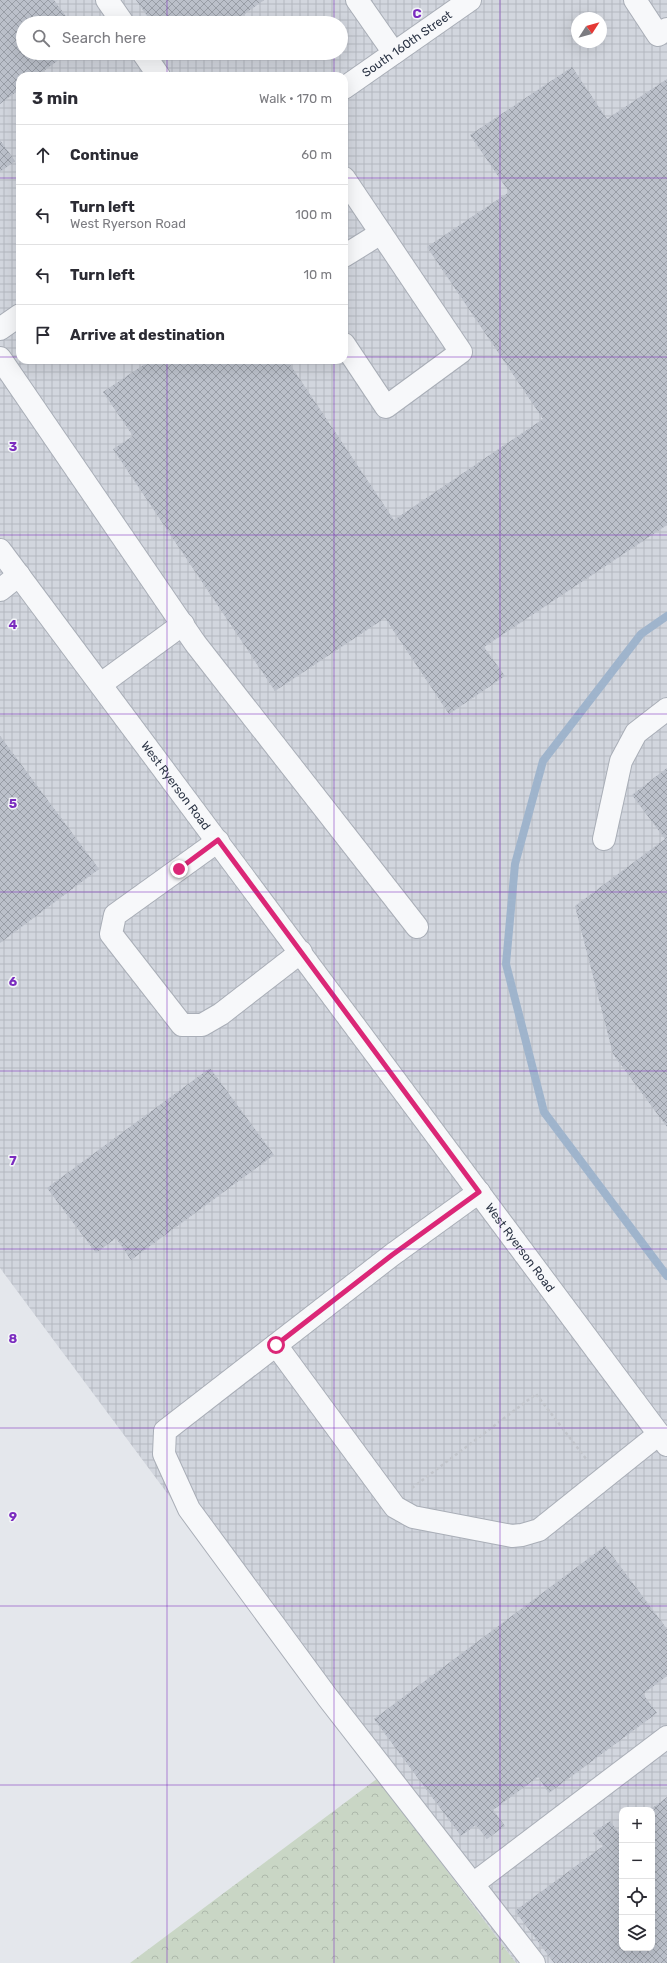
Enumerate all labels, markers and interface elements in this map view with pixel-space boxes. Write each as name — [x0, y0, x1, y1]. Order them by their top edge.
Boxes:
text: C — [412, 6, 422, 21]
street label: South 160th Street — [360, 8, 455, 80]
north arrow — [571, 12, 607, 48]
search box — [16, 16, 348, 60]
icon: search — [30, 27, 52, 49]
text: Search here — [62, 29, 146, 47]
text: 3 min — [32, 88, 78, 108]
text: Walk · 170 m — [259, 91, 332, 106]
icon: ahead — [32, 144, 54, 166]
text: Continue — [70, 146, 139, 164]
text: 60 m — [301, 147, 332, 162]
text: Turn left — [70, 198, 135, 216]
icon: left — [32, 204, 54, 226]
text: 100 m — [295, 207, 332, 222]
text: West Ryerson Road — [70, 216, 186, 231]
icon: left — [32, 264, 54, 286]
text: Turn left — [70, 266, 135, 284]
text: 10 m — [303, 267, 332, 282]
icon: arrive — [32, 324, 54, 346]
text: Arrive at destination — [70, 326, 225, 344]
text: 3 — [9, 439, 18, 454]
text: 4 — [9, 617, 18, 632]
street label: West Ryerson Road — [138, 739, 213, 833]
text: 5 — [9, 796, 17, 811]
route end — [170, 860, 188, 878]
text: 6 — [9, 974, 18, 989]
text: 7 — [9, 1153, 17, 1168]
street label: West Ryerson Road — [482, 1200, 558, 1295]
text: 8 — [9, 1331, 18, 1346]
route start — [267, 1336, 285, 1354]
text: 9 — [9, 1509, 17, 1524]
map controls — [619, 1807, 655, 1951]
button: + — [619, 1807, 655, 1843]
button: − — [619, 1843, 655, 1879]
button: locate — [619, 1879, 655, 1915]
button: layers — [619, 1915, 655, 1951]

